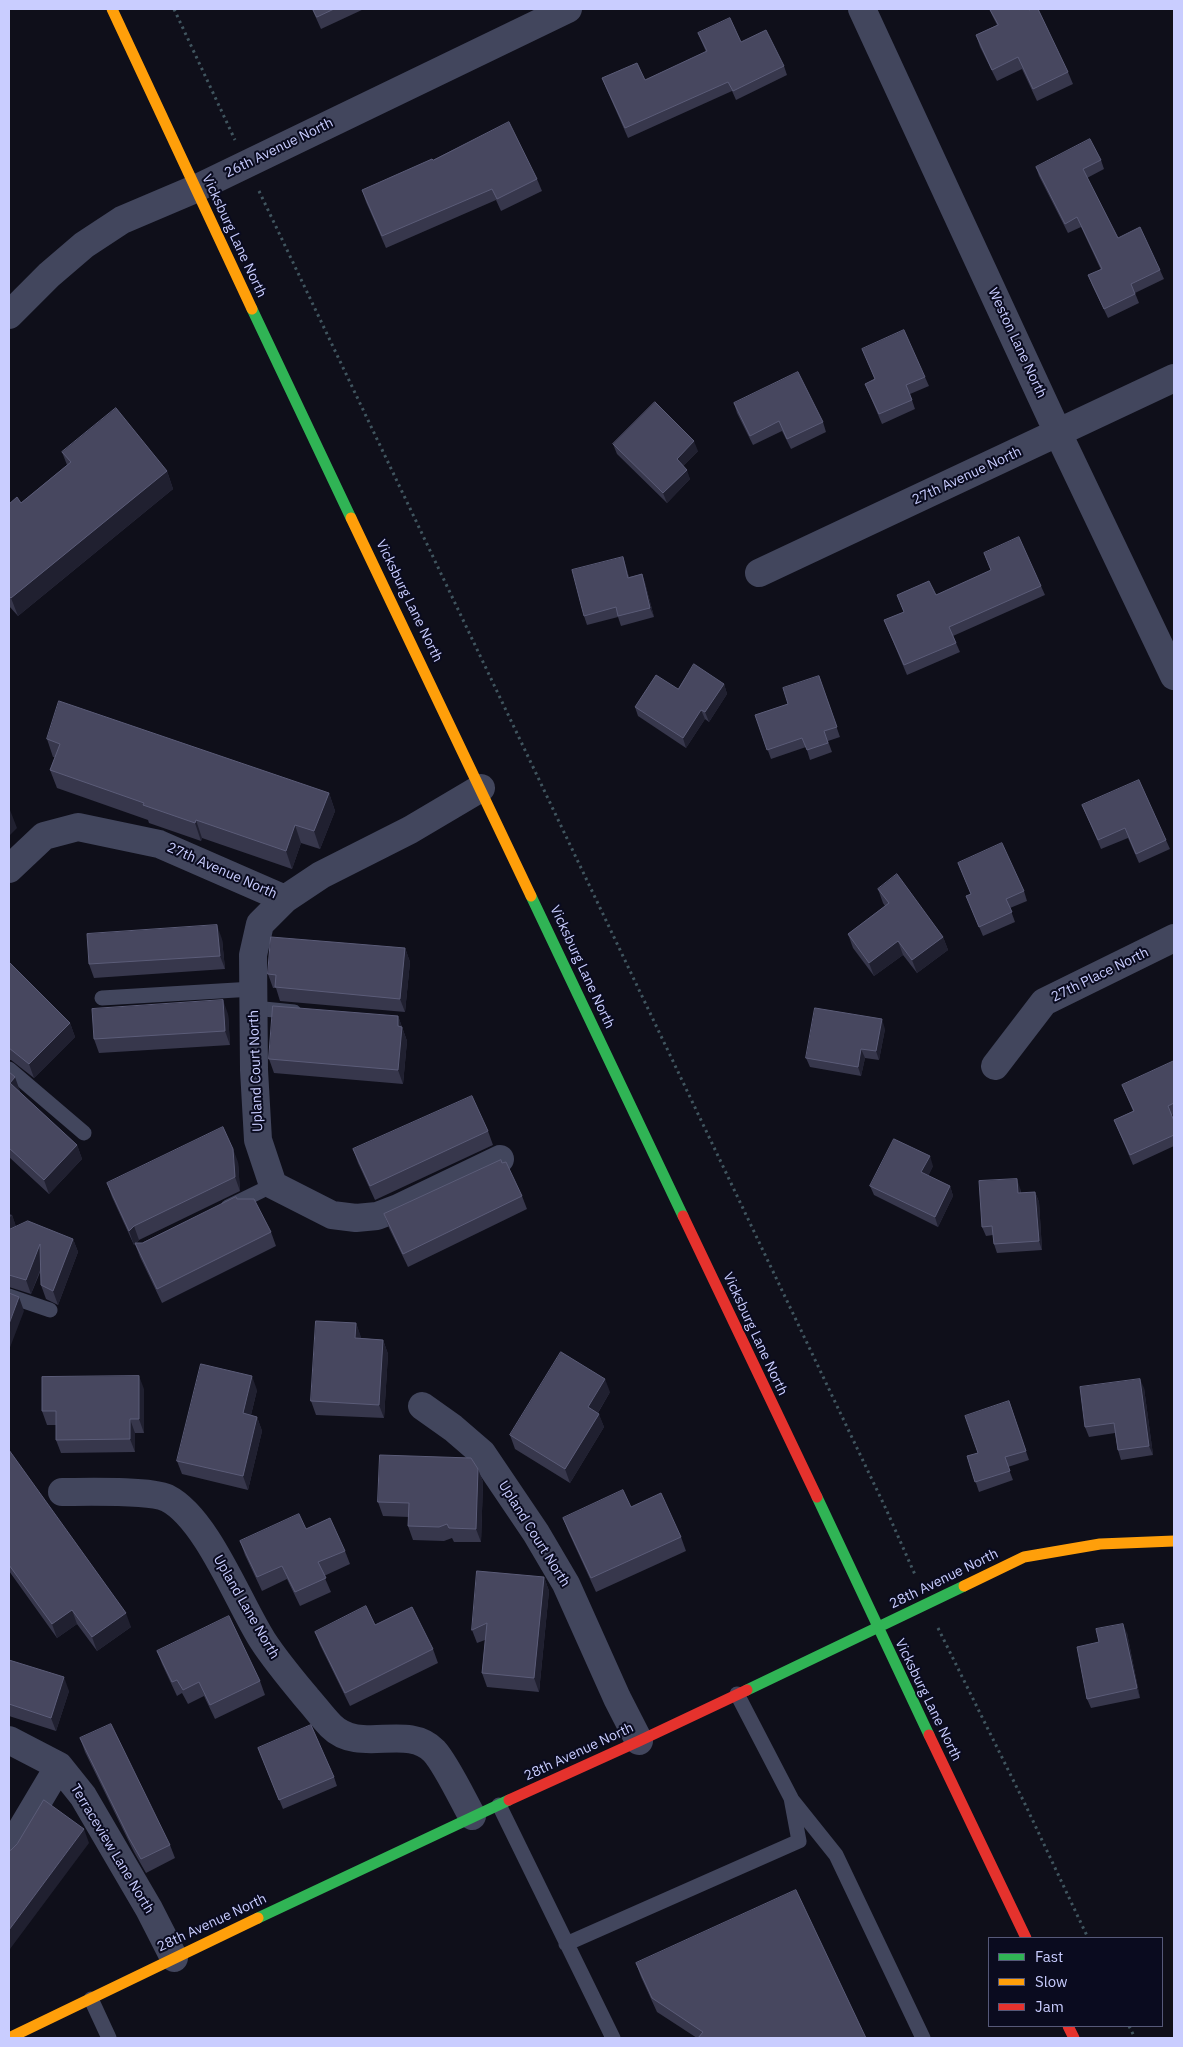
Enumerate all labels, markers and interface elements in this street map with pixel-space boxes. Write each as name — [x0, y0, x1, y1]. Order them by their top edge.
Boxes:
street label: 26th Avenue North — [222, 114, 336, 182]
street label: Vicksburg Lane North — [198, 172, 270, 300]
street label: Weston Lane North — [984, 285, 1050, 401]
street label: 27th Avenue North — [910, 443, 1024, 509]
street label: Vicksburg Lane North — [372, 537, 446, 665]
street label: 27th Avenue North — [164, 839, 280, 903]
street label: Vicksburg Lane North — [546, 903, 618, 1031]
street label: 27th Place North — [1048, 944, 1152, 1006]
street label: Upland Court North — [245, 1010, 267, 1132]
street label: Vicksburg Lane North — [719, 1270, 791, 1398]
street label: Upland Court North — [495, 1478, 573, 1590]
street label: 28th Avenue North — [887, 1545, 1001, 1613]
street label: Upland Lane North — [209, 1552, 283, 1662]
street label: Vicksburg Lane North — [891, 1636, 965, 1764]
street label: 28th Avenue North — [522, 1719, 636, 1785]
street label: Terraceview Lane North — [67, 1781, 157, 1917]
street label: 28th Avenue North — [155, 1890, 269, 1956]
legend — [988, 1937, 1163, 2027]
text: Fast — [1035, 1947, 1063, 1966]
text: Slow — [1035, 1972, 1068, 1991]
text: Jam — [1035, 1997, 1064, 2016]

